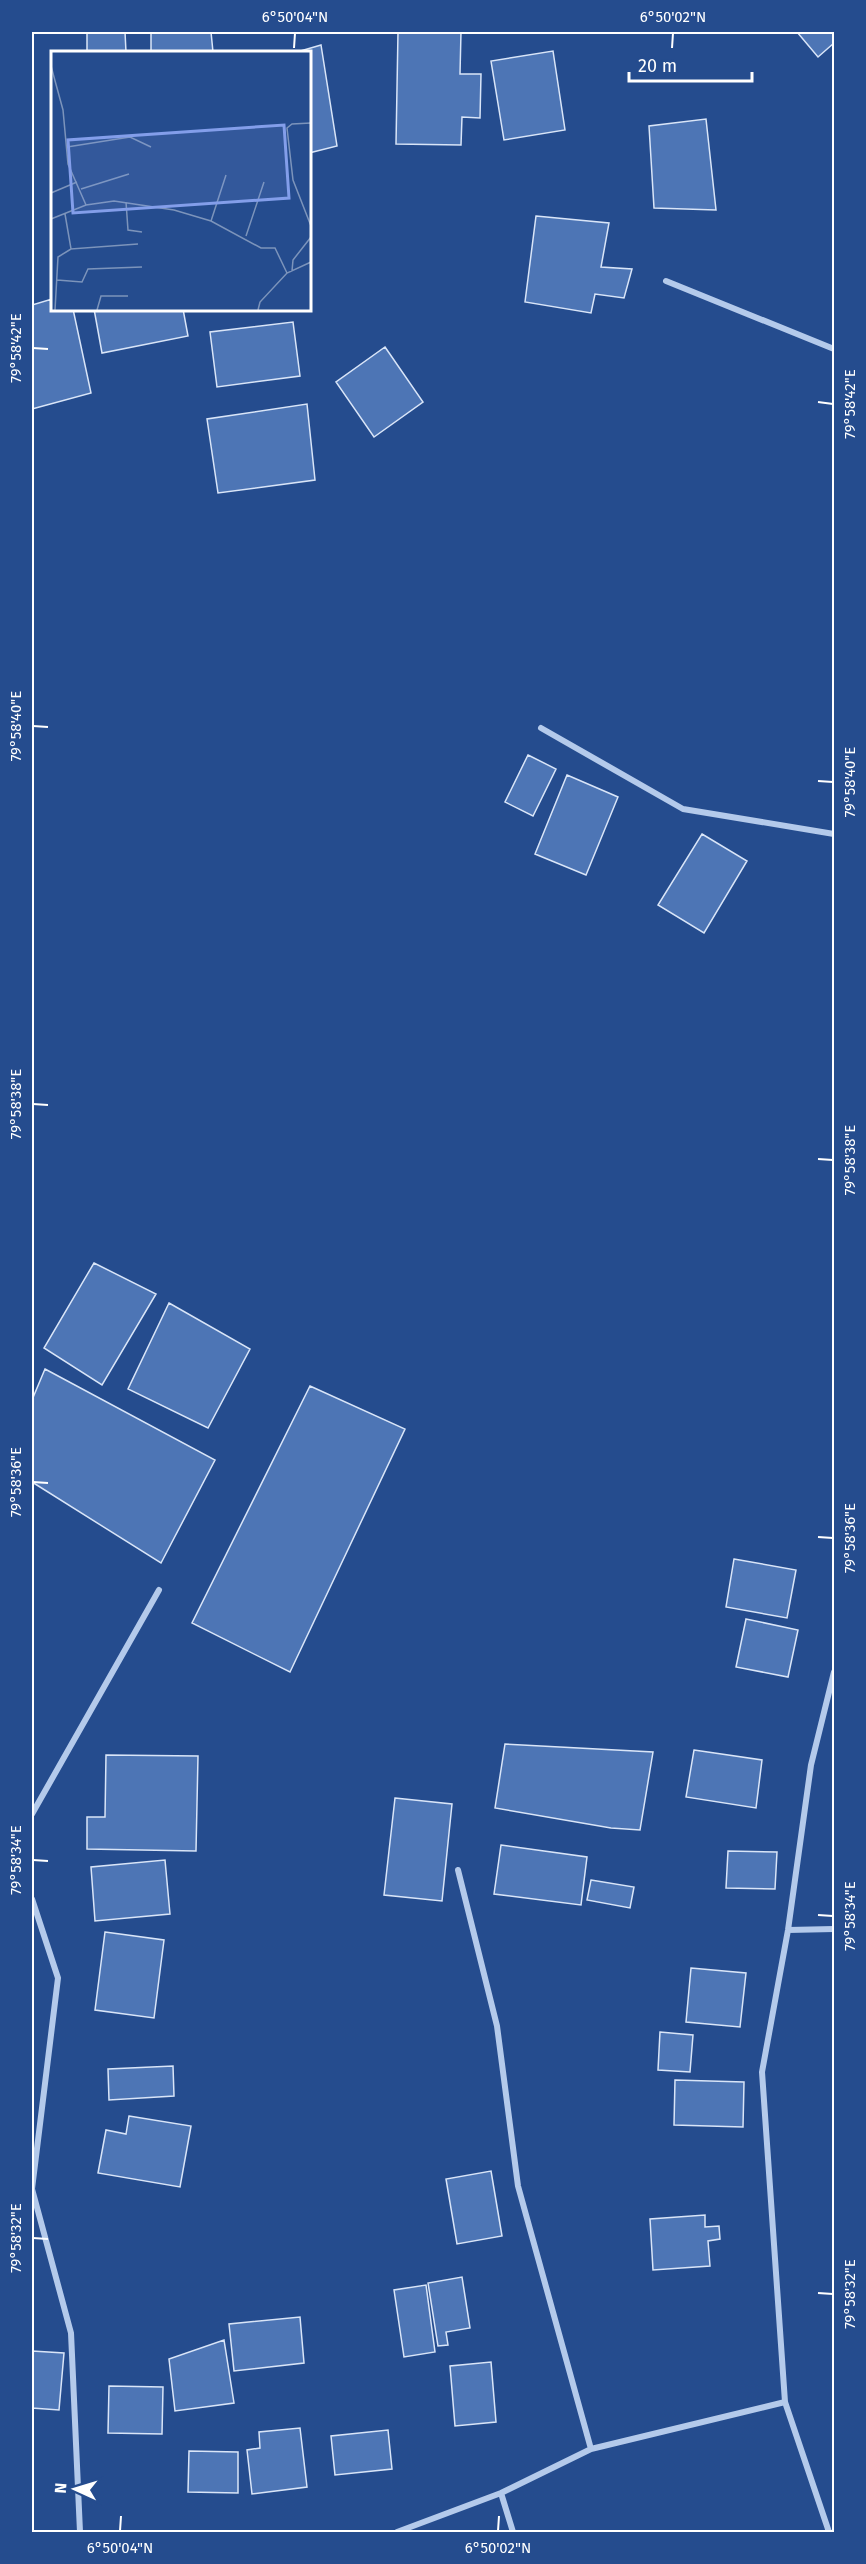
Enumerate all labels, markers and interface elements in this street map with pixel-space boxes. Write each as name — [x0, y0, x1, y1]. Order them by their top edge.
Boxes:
text: 6°50'04"N — [262, 8, 328, 26]
text: 6°50'02"N — [640, 8, 706, 26]
scale bar — [629, 45, 752, 83]
inset map — [51, 51, 310, 310]
text: 20 m — [638, 55, 677, 77]
text: 79°58'42"E — [7, 313, 25, 383]
text: 79°58'42"E — [841, 369, 859, 439]
text: 79°58'40"E — [7, 691, 25, 761]
text: 79°58'40"E — [841, 747, 859, 817]
text: 79°58'38"E — [7, 1069, 25, 1139]
text: 79°58'38"E — [841, 1125, 859, 1195]
text: 79°58'36"E — [7, 1447, 25, 1517]
text: 79°58'36"E — [841, 1503, 859, 1573]
text: 79°58'34"E — [7, 1825, 25, 1895]
text: 79°58'34"E — [841, 1881, 859, 1951]
text: 79°58'32"E — [7, 2203, 25, 2273]
text: 79°58'32"E — [841, 2259, 859, 2329]
north arrow — [45, 2459, 105, 2519]
text: N — [51, 2482, 70, 2494]
text: 6°50'04"N — [87, 2539, 153, 2557]
text: 6°50'02"N — [465, 2539, 531, 2557]

